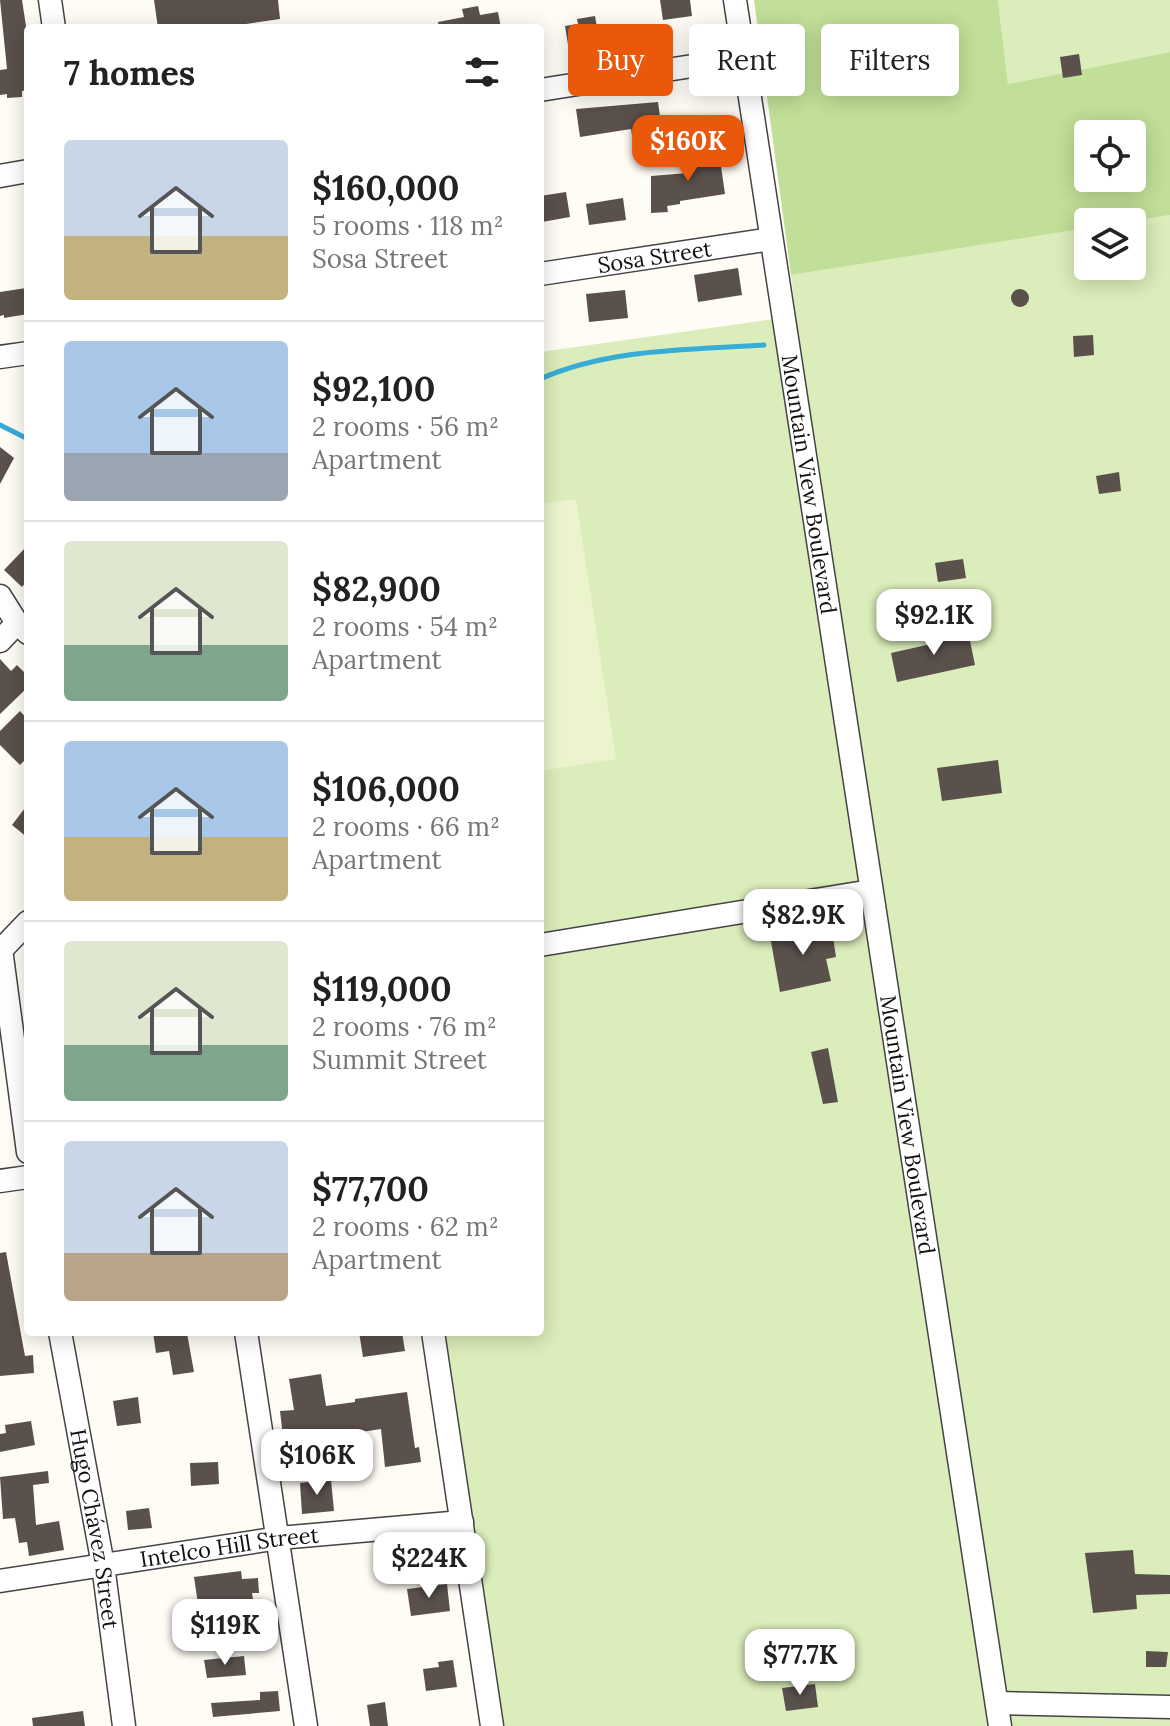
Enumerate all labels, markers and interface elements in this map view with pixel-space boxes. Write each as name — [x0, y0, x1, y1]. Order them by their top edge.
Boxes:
chip: Buy — [568, 24, 673, 96]
chip: Rent — [689, 24, 805, 96]
chip: Filters — [821, 24, 959, 96]
icon: filters — [460, 50, 504, 94]
text: 7 homes — [64, 51, 195, 94]
pin: $160K — [632, 115, 744, 183]
map controls — [1074, 120, 1146, 280]
button: locate — [1074, 120, 1146, 192]
text: $160K — [650, 124, 726, 157]
text: $160,000 — [312, 166, 459, 209]
icon: home — [128, 172, 224, 268]
button: layers — [1074, 208, 1146, 280]
text: 5 rooms · 118 m² — [312, 209, 504, 242]
street label: Sosa Street — [596, 234, 714, 279]
text: Sosa Street — [312, 242, 448, 275]
street label: Mountain View Boulevard — [776, 353, 843, 616]
text: $92,100 — [312, 367, 435, 410]
icon: home — [128, 373, 224, 469]
text: 2 rooms · 56 m² — [312, 410, 499, 443]
text: Apartment — [312, 443, 442, 476]
text: $82,900 — [312, 567, 441, 610]
icon: home — [128, 573, 224, 669]
pin: $92.1K — [869, 589, 999, 657]
text: $92.1K — [894, 598, 974, 631]
text: 2 rooms · 54 m² — [312, 610, 498, 643]
text: Apartment — [312, 643, 442, 676]
text: $106,000 — [312, 767, 460, 810]
icon: home — [128, 773, 224, 869]
text: 2 rooms · 66 m² — [312, 810, 500, 843]
text: Apartment — [312, 843, 442, 876]
pin: $82.9K — [738, 889, 868, 957]
text: $82.9K — [761, 898, 845, 931]
text: $119,000 — [312, 967, 452, 1010]
icon: home — [128, 973, 224, 1069]
street label: Mountain View Boulevard — [874, 993, 941, 1257]
text: 2 rooms · 76 m² — [312, 1010, 497, 1043]
text: Summit Street — [312, 1043, 487, 1076]
text: $77,700 — [312, 1167, 429, 1210]
icon: home — [128, 1173, 224, 1269]
text: 2 rooms · 62 m² — [312, 1210, 499, 1243]
text: Apartment — [312, 1243, 442, 1276]
street label: Hugo Chávez Street — [64, 1426, 125, 1631]
pin: $106K — [261, 1429, 373, 1497]
text: $106K — [279, 1438, 355, 1471]
street label: Intelco Hill Street — [138, 1521, 320, 1573]
pin: $224K — [373, 1532, 485, 1600]
text: $224K — [391, 1541, 467, 1574]
pin: $119K — [169, 1599, 281, 1667]
text: $119K — [190, 1608, 260, 1641]
pin: $77.7K — [735, 1629, 865, 1697]
text: $77.7K — [763, 1638, 837, 1671]

